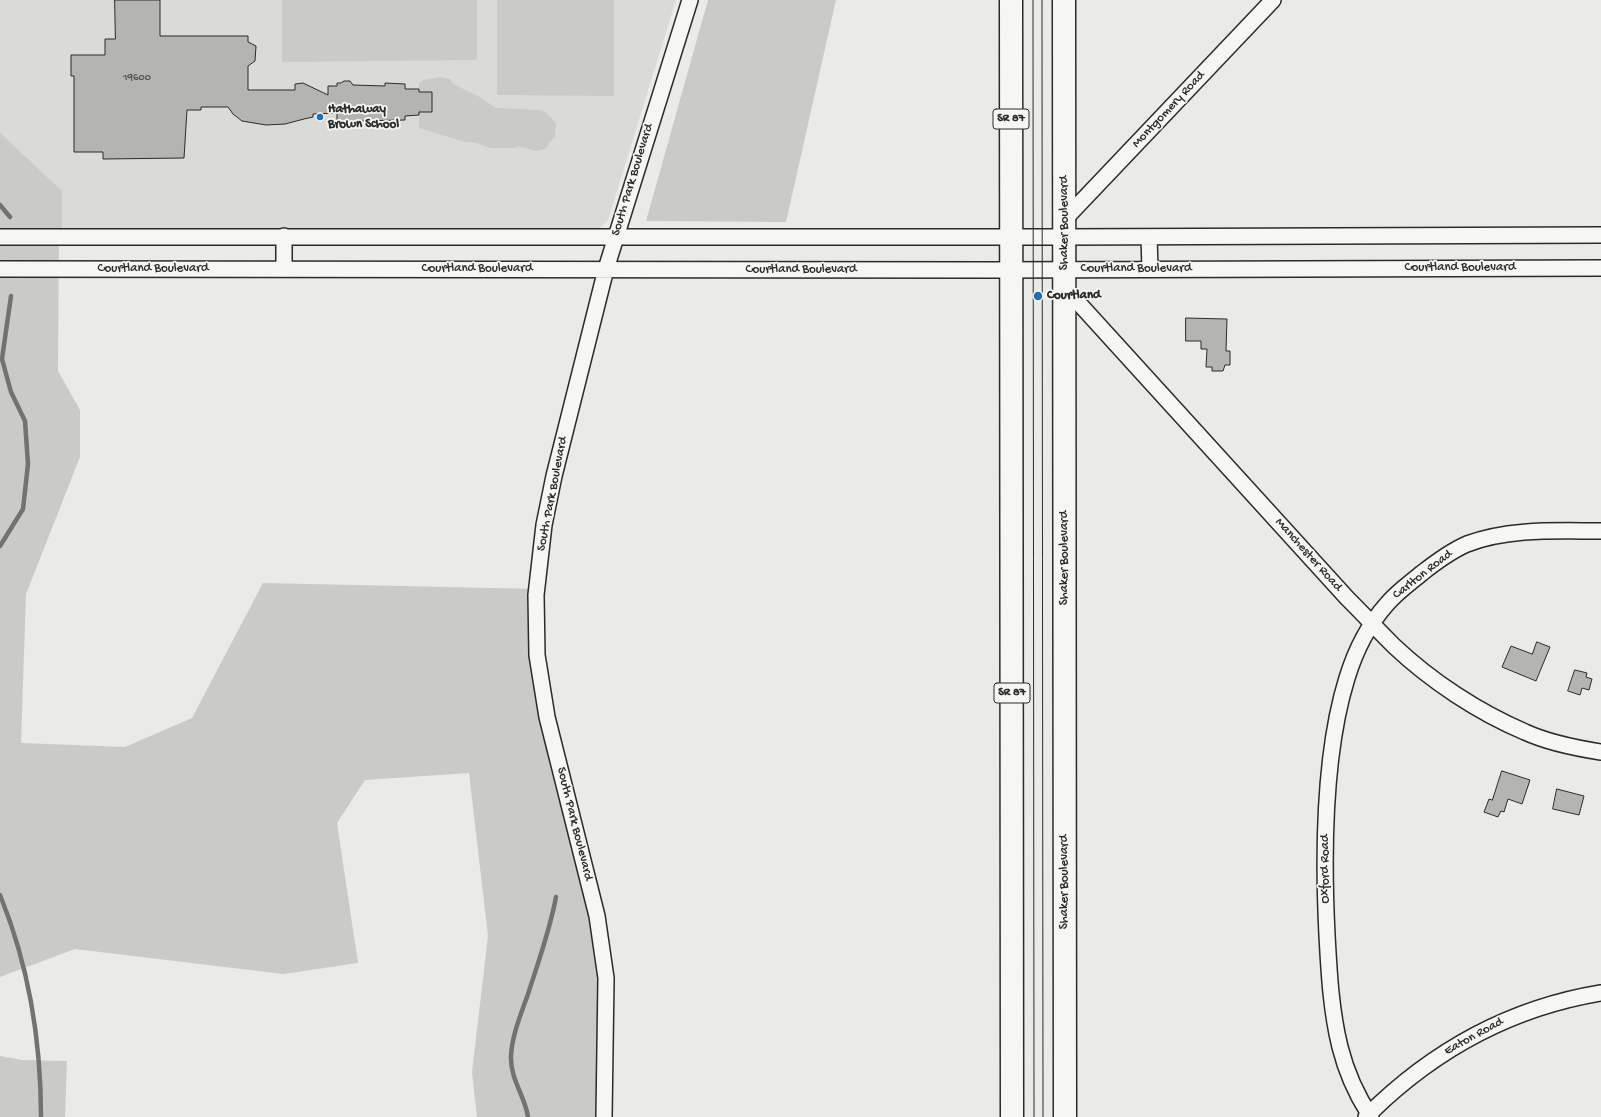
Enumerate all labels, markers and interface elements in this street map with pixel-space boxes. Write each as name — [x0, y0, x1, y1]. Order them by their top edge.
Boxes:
street label: Montgomery Road — [1129, 68, 1209, 152]
house number: 19600 — [123, 71, 151, 85]
place label: Hathaway Brown School — [328, 102, 399, 133]
road number: SR 87 — [993, 109, 1029, 129]
marker: Hathaway Brown School — [315, 112, 325, 122]
street label: South Park Boulevard — [609, 122, 657, 238]
street label: Shaker Boulevard — [1057, 176, 1073, 270]
street label: Courtland Boulevard — [1405, 260, 1515, 276]
street label: Courtland Boulevard — [98, 261, 208, 277]
street label: Courtland Boulevard — [422, 261, 532, 277]
street label: Courtland Boulevard — [1081, 261, 1191, 277]
street label: Courtland Boulevard — [746, 262, 856, 278]
place label: Courtland — [1047, 288, 1101, 304]
marker: Courtland — [1032, 290, 1044, 302]
street label: South Park Boulevard — [534, 435, 572, 553]
street label: Shaker Boulevard — [1057, 511, 1073, 605]
street label: Manchester Road — [1271, 515, 1345, 595]
street label: Carlton Road — [1390, 547, 1456, 603]
road number: SR 87 — [994, 683, 1030, 703]
street label: South Park Boulevard — [552, 766, 596, 882]
street label: Oxford Road — [1318, 834, 1334, 904]
street label: Shaker Boulevard — [1057, 835, 1073, 929]
street label: Eaton Road — [1442, 1014, 1506, 1060]

